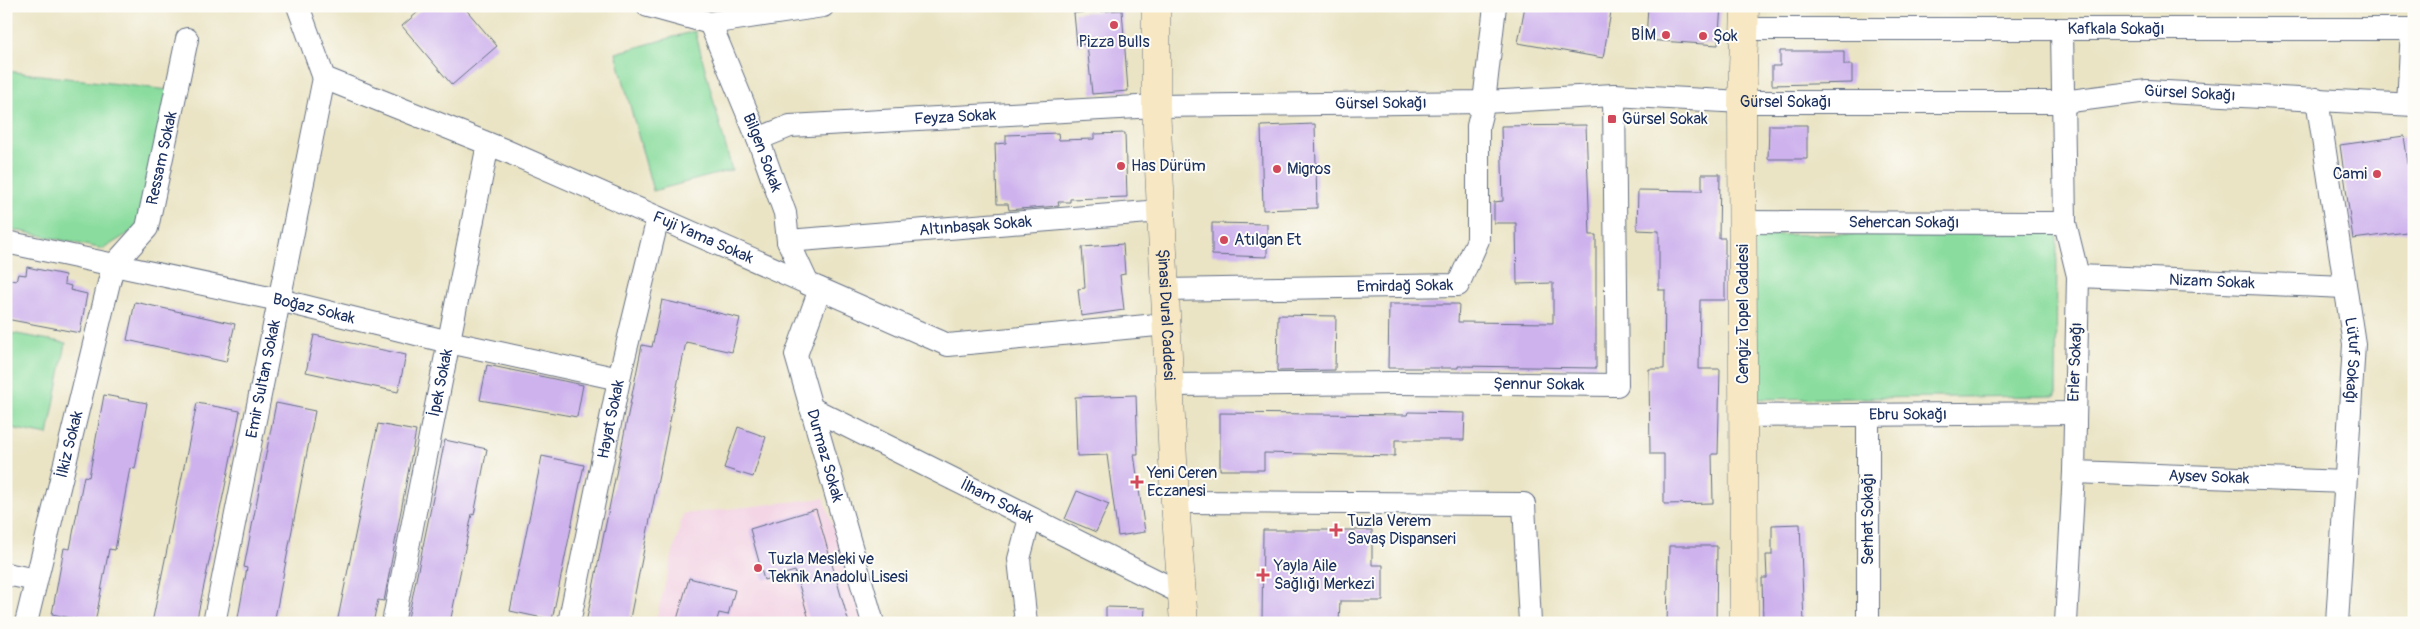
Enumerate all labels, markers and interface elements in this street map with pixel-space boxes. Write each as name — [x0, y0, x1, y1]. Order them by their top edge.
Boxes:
marker: Pizza Bulls — [1108, 19, 1120, 31]
street label: Kafkala Sokağı — [2067, 19, 2165, 39]
place label: BİM — [1631, 25, 1656, 45]
place label: Şok — [1713, 26, 1738, 46]
marker: BİM — [1660, 29, 1672, 41]
marker: Şok — [1697, 30, 1709, 42]
place label: Pizza Bulls — [1078, 32, 1150, 52]
street label: Gürsel Sokağı — [2143, 81, 2236, 106]
street label: Gürsel Sokağı — [1740, 92, 1831, 112]
street label: Gürsel Sokağı — [1335, 93, 1427, 114]
street label: Feyza Sokak — [914, 105, 997, 129]
street label: Ressam Sokak — [142, 109, 182, 207]
place label: Gürsel Sokak — [1622, 109, 1708, 129]
street label: Bilgen Sokak — [738, 110, 787, 195]
marker: Gürsel Sokak — [1606, 113, 1618, 125]
place label: Has Dürüm — [1131, 156, 1206, 176]
place label: Migros — [1287, 159, 1331, 179]
marker: Has Dürüm — [1115, 160, 1127, 172]
marker: Migros — [1271, 163, 1283, 175]
place label: Cami — [2333, 164, 2367, 184]
marker: Cami — [2371, 168, 2383, 180]
street label: Fuji Yama Sokak — [650, 207, 757, 268]
street label: Altınbaşak Sokak — [918, 211, 1033, 240]
street label: Sehercan Sokağı — [1849, 212, 1959, 233]
place label: Atılgan Et — [1234, 230, 1302, 250]
marker: Atılgan Et — [1218, 234, 1230, 246]
street label: Cengiz Topel Caddesi — [1733, 244, 1753, 384]
street label: Şinasi Dural Caddesi — [1153, 249, 1179, 381]
street label: Nizam Sokak — [2169, 270, 2256, 293]
street label: Emirdağ Sokak — [1356, 275, 1454, 297]
street label: Boğaz Sokak — [271, 289, 357, 328]
street label: Lütuf Sokağı — [2340, 316, 2364, 404]
street label: Emir Sultan Sokak — [242, 318, 285, 440]
street label: Erler Sokağı — [2064, 322, 2086, 402]
street label: İpek Sokak — [424, 347, 457, 418]
street label: Şennur Sokak — [1493, 374, 1585, 395]
street label: Hayat Sokak — [593, 378, 629, 460]
street label: Ebru Sokağı — [1869, 404, 1947, 425]
street label: Durmaz Sokak — [802, 407, 848, 505]
street label: İlkiz Sokak — [52, 408, 87, 480]
place label: Yeni Ceren Eczanesi — [1146, 463, 1217, 501]
street label: Aysev Sokak — [2168, 465, 2250, 488]
street label: Serhat Sokağı — [1858, 473, 1878, 565]
street label: İlham Sokak — [957, 474, 1037, 528]
marker: Yeni Ceren Eczanesi — [1131, 476, 1143, 488]
place label: Tuzla Verem Savaş Dispanseri — [1347, 511, 1456, 549]
marker: Tuzla Verem Savaş Dispanseri — [1329, 523, 1343, 537]
place label: Tuzla Mesleki ve Teknik Anadolu Lisesi — [768, 549, 908, 587]
place label: Yayla Aile Sağlığı Merkezi — [1273, 556, 1374, 594]
marker: Tuzla Mesleki ve Teknik Anadolu Lisesi — [752, 562, 764, 574]
marker: Yayla Aile Sağlığı Merkezi — [1256, 568, 1270, 582]

